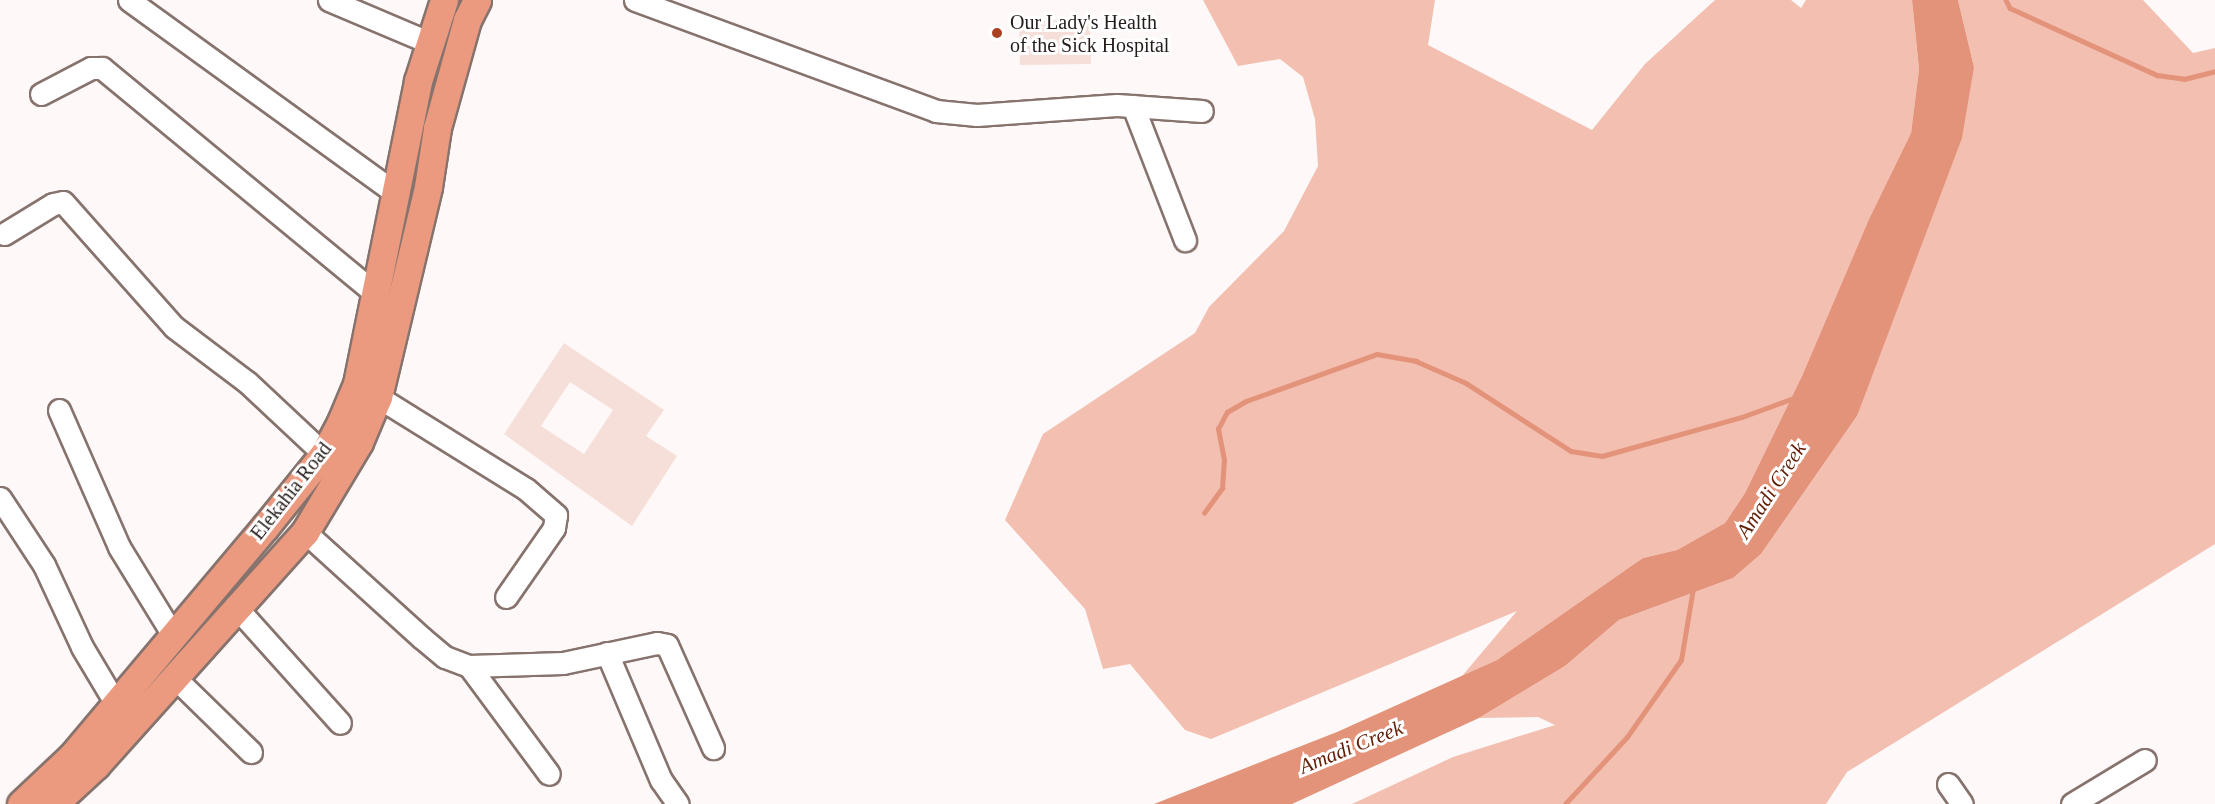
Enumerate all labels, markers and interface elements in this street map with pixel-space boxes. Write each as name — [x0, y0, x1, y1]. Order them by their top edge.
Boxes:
place label: Our Lady's Health of the Sick Hospital — [1010, 10, 1169, 57]
marker: Our Lady's Health of the Sick Hospital — [988, 24, 1006, 42]
street label: Elekahia Road — [245, 437, 337, 545]
water label: Amadi Creek — [1731, 437, 1811, 543]
water label: Amadi Creek — [1296, 715, 1406, 779]

